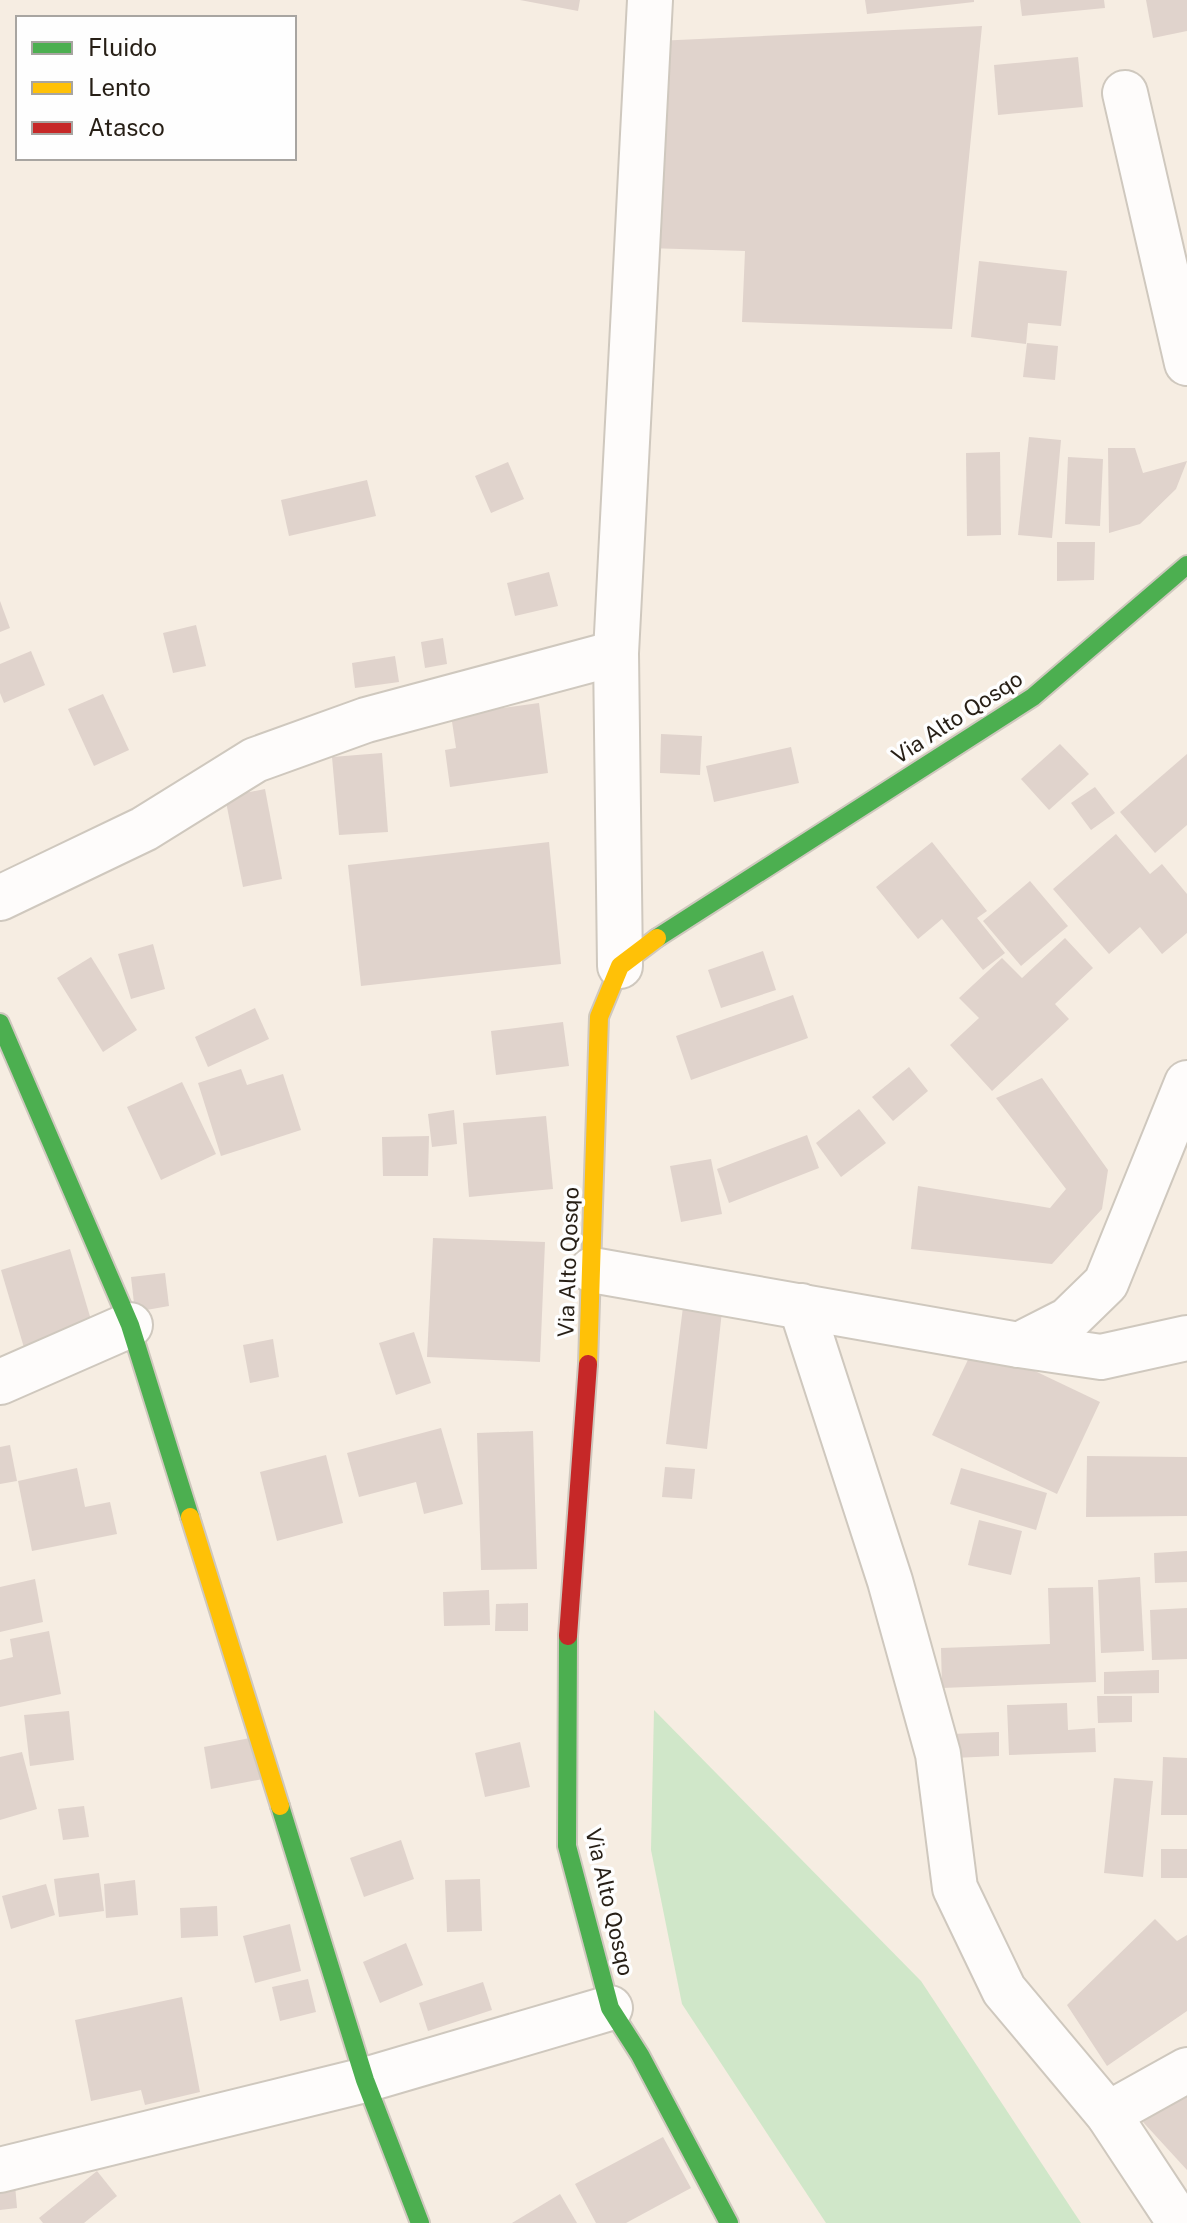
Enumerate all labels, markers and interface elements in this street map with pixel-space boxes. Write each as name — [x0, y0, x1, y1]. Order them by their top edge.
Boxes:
legend — [16, 16, 296, 160]
text: Fluido — [88, 33, 157, 61]
text: Lento — [88, 73, 151, 101]
text: Atasco — [88, 113, 165, 141]
street label: Via Alto Qosqo — [887, 665, 1027, 769]
street label: Via Alto Qosqo — [552, 1186, 584, 1338]
street label: Via Alto Qosqo — [580, 1826, 640, 1978]

